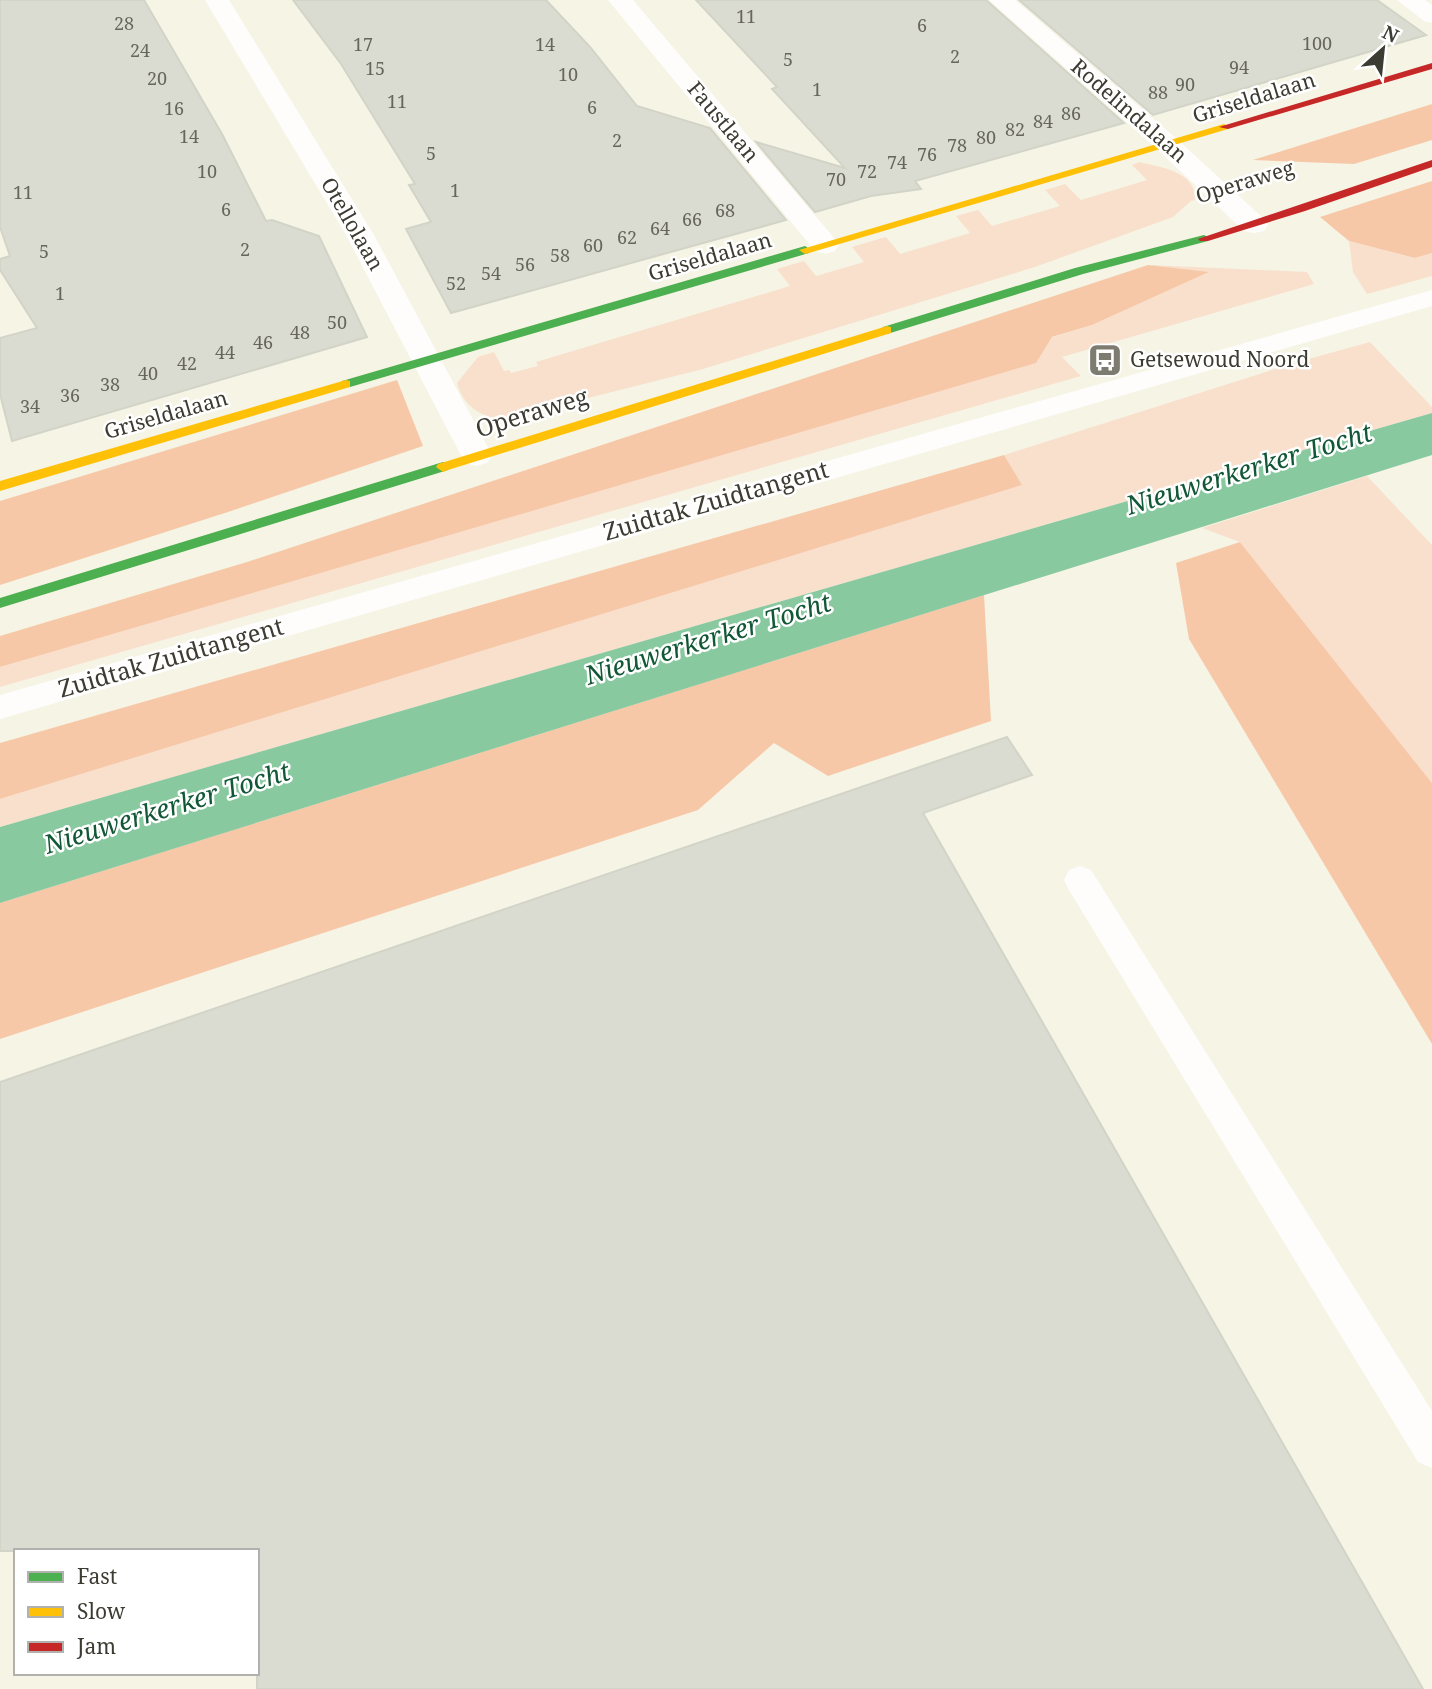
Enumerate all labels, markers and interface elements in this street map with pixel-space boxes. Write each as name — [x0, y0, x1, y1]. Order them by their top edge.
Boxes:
house number: 11 — [736, 4, 756, 28]
house number: 28 — [114, 11, 134, 35]
house number: 6 — [917, 13, 927, 37]
north arrow — [1348, 14, 1418, 84]
text: N — [1378, 19, 1403, 49]
house number: 100 — [1302, 31, 1332, 55]
house number: 17 — [353, 32, 373, 56]
house number: 14 — [535, 32, 555, 56]
house number: 24 — [130, 38, 150, 62]
house number: 2 — [950, 44, 960, 68]
house number: 5 — [783, 47, 793, 71]
street label: Rodelindalaan — [1066, 52, 1194, 168]
house number: 94 — [1229, 55, 1249, 79]
house number: 15 — [365, 56, 385, 80]
house number: 10 — [558, 62, 578, 86]
street label: Griseldalaan — [1189, 65, 1319, 129]
house number: 20 — [147, 66, 167, 90]
house number: 90 — [1175, 72, 1195, 96]
street label: Faustlaan — [682, 75, 766, 168]
house number: 1 — [812, 77, 822, 101]
house number: 88 — [1148, 80, 1168, 104]
house number: 11 — [387, 89, 407, 113]
house number: 6 — [587, 95, 597, 119]
house number: 16 — [164, 96, 184, 120]
house number: 86 — [1061, 101, 1081, 125]
house number: 84 — [1033, 109, 1053, 133]
house number: 82 — [1005, 117, 1025, 141]
house number: 14 — [179, 124, 199, 148]
house number: 80 — [976, 125, 996, 149]
house number: 2 — [612, 128, 622, 152]
house number: 78 — [947, 133, 967, 157]
house number: 5 — [426, 141, 436, 165]
house number: 76 — [917, 142, 937, 166]
house number: 74 — [887, 150, 907, 174]
street label: Operaweg — [1192, 153, 1298, 209]
house number: 10 — [197, 159, 217, 183]
house number: 72 — [857, 159, 877, 183]
house number: 70 — [826, 167, 846, 191]
street label: Otellolaan — [315, 172, 391, 275]
house number: 1 — [450, 178, 460, 202]
house number: 11 — [13, 180, 33, 204]
house number: 6 — [221, 197, 231, 221]
house number: 68 — [715, 198, 735, 222]
house number: 66 — [682, 207, 702, 231]
house number: 64 — [650, 216, 670, 240]
house number: 62 — [617, 225, 637, 249]
street label: Griseldalaan — [645, 225, 775, 287]
house number: 60 — [583, 233, 603, 257]
house number: 2 — [240, 237, 250, 261]
house number: 5 — [39, 239, 49, 263]
house number: 58 — [550, 243, 570, 267]
house number: 56 — [515, 252, 535, 276]
house number: 54 — [481, 261, 501, 285]
house number: 52 — [446, 271, 466, 295]
house number: 1 — [55, 281, 65, 305]
house number: 50 — [327, 310, 347, 334]
house number: 48 — [290, 320, 310, 344]
house number: 46 — [253, 330, 273, 354]
house number: 44 — [215, 340, 235, 364]
bus stop icon: Getsewoud Noord — [1086, 341, 1124, 379]
place label: Getsewoud Noord — [1130, 345, 1309, 373]
house number: 42 — [177, 351, 197, 375]
house number: 40 — [138, 361, 158, 385]
house number: 38 — [100, 372, 120, 396]
street label: Operaweg — [471, 379, 592, 444]
house number: 36 — [60, 383, 80, 407]
street label: Griseldalaan — [101, 383, 231, 445]
house number: 34 — [20, 394, 40, 418]
water label: Nieuwerkerker Tocht — [1120, 413, 1377, 523]
street label: Zuidtak Zuidtangent — [599, 452, 832, 548]
water label: Nieuwerkerker Tocht — [579, 583, 836, 693]
street label: Zuidtak Zuidtangent — [54, 609, 287, 705]
water label: Nieuwerkerker Tocht — [38, 752, 295, 862]
legend — [14, 1549, 259, 1675]
text: Fast — [77, 1562, 117, 1590]
text: Slow — [77, 1597, 126, 1625]
text: Jam — [76, 1632, 116, 1660]

